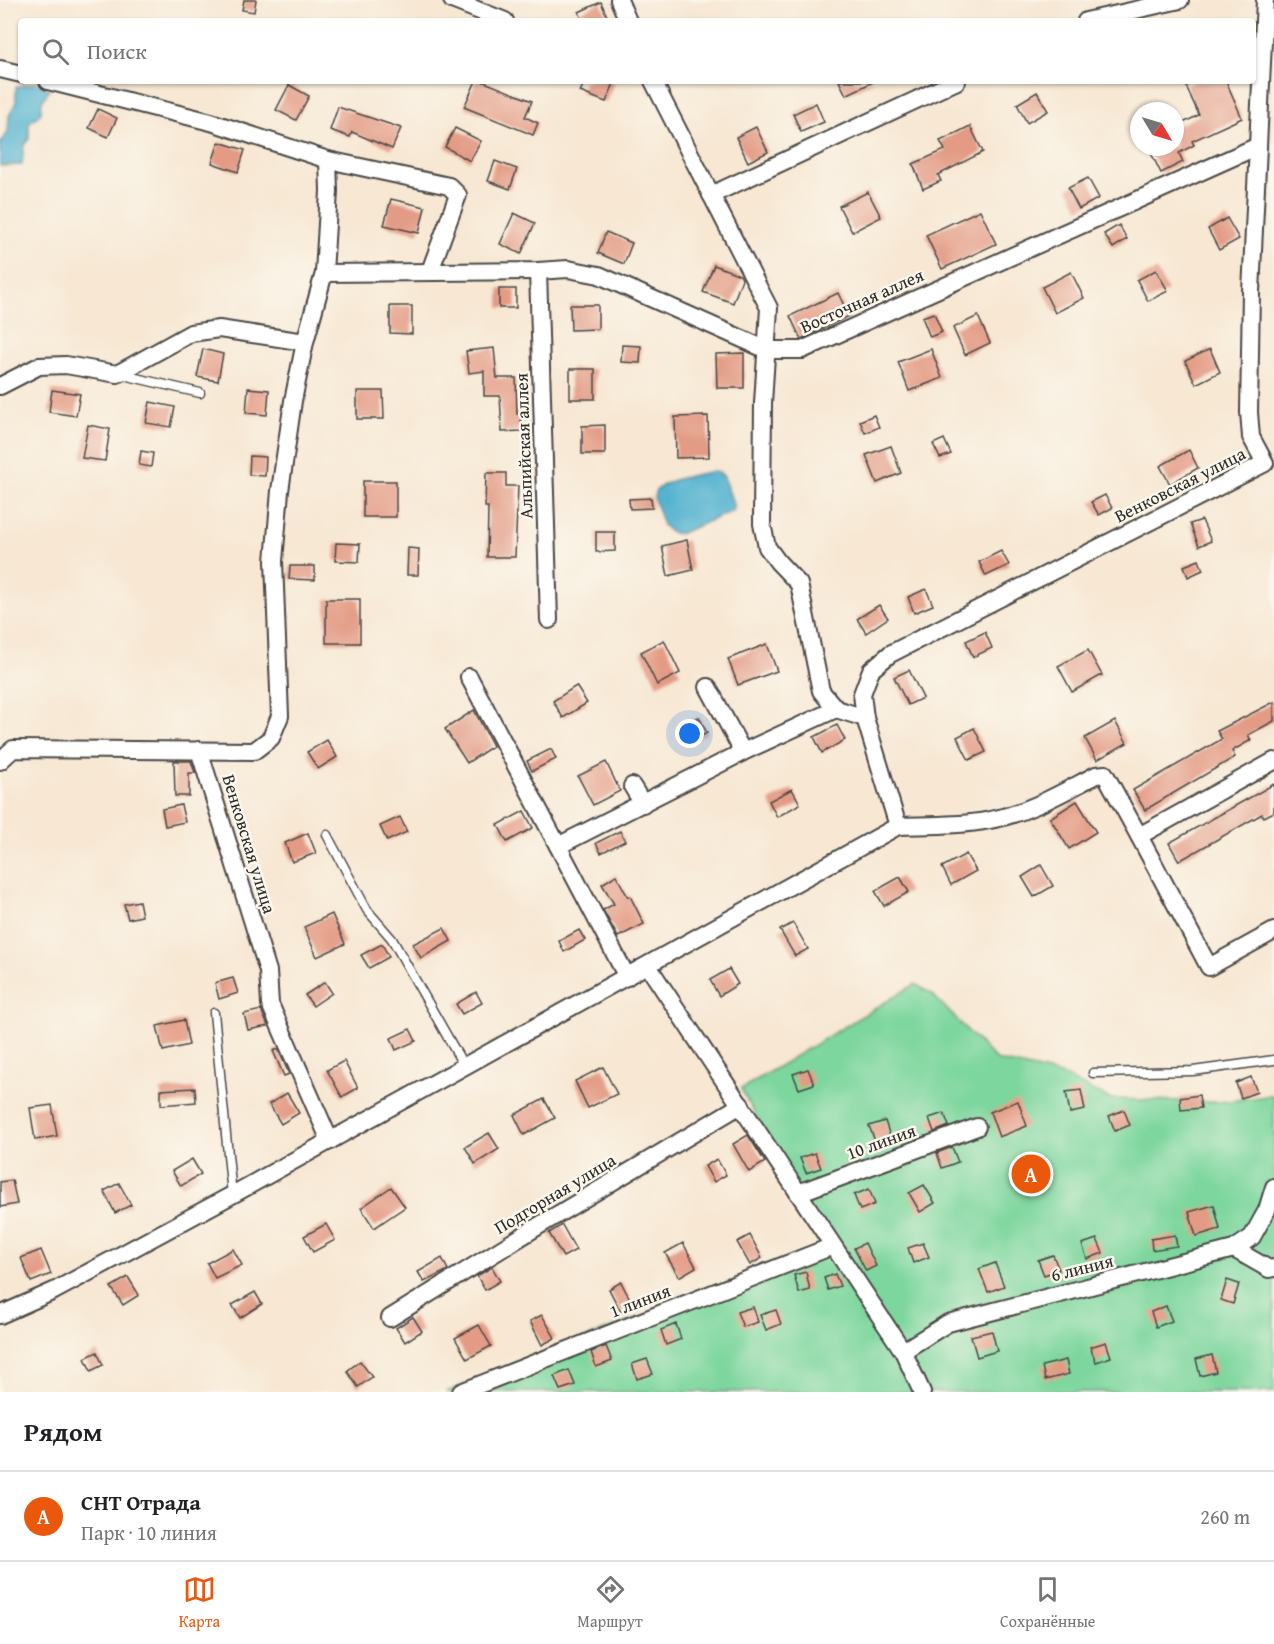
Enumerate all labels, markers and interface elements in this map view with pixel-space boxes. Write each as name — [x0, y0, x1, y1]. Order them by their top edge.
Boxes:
search box — [18, 18, 1256, 84]
icon: search — [39, 35, 72, 68]
text: Поиск — [87, 35, 147, 67]
north arrow — [1130, 102, 1184, 156]
street label: Восточная аллея — [796, 261, 928, 340]
street label: Альпийская аллея — [507, 373, 540, 519]
street label: Венковская улица — [1109, 440, 1250, 529]
your location — [675, 719, 704, 748]
street label: Венковская улица — [215, 771, 284, 917]
street label: 10 линия — [842, 1117, 919, 1167]
street label: Подгорная улица — [489, 1146, 621, 1241]
pin: A — [1012, 1152, 1050, 1196]
street label: 6 линия — [1048, 1247, 1116, 1288]
street label: 1 линия — [605, 1277, 674, 1325]
text: Рядом — [24, 1412, 102, 1451]
text: СНТ Отрада — [81, 1486, 201, 1518]
text: A — [37, 1502, 50, 1531]
text: 260 m — [1200, 1502, 1250, 1531]
text: Парк · 10 линия — [81, 1518, 217, 1547]
tab: Карта — [179, 1573, 220, 1633]
tab: Маршрут — [577, 1573, 643, 1633]
tab: Сохранённые — [1000, 1573, 1095, 1633]

